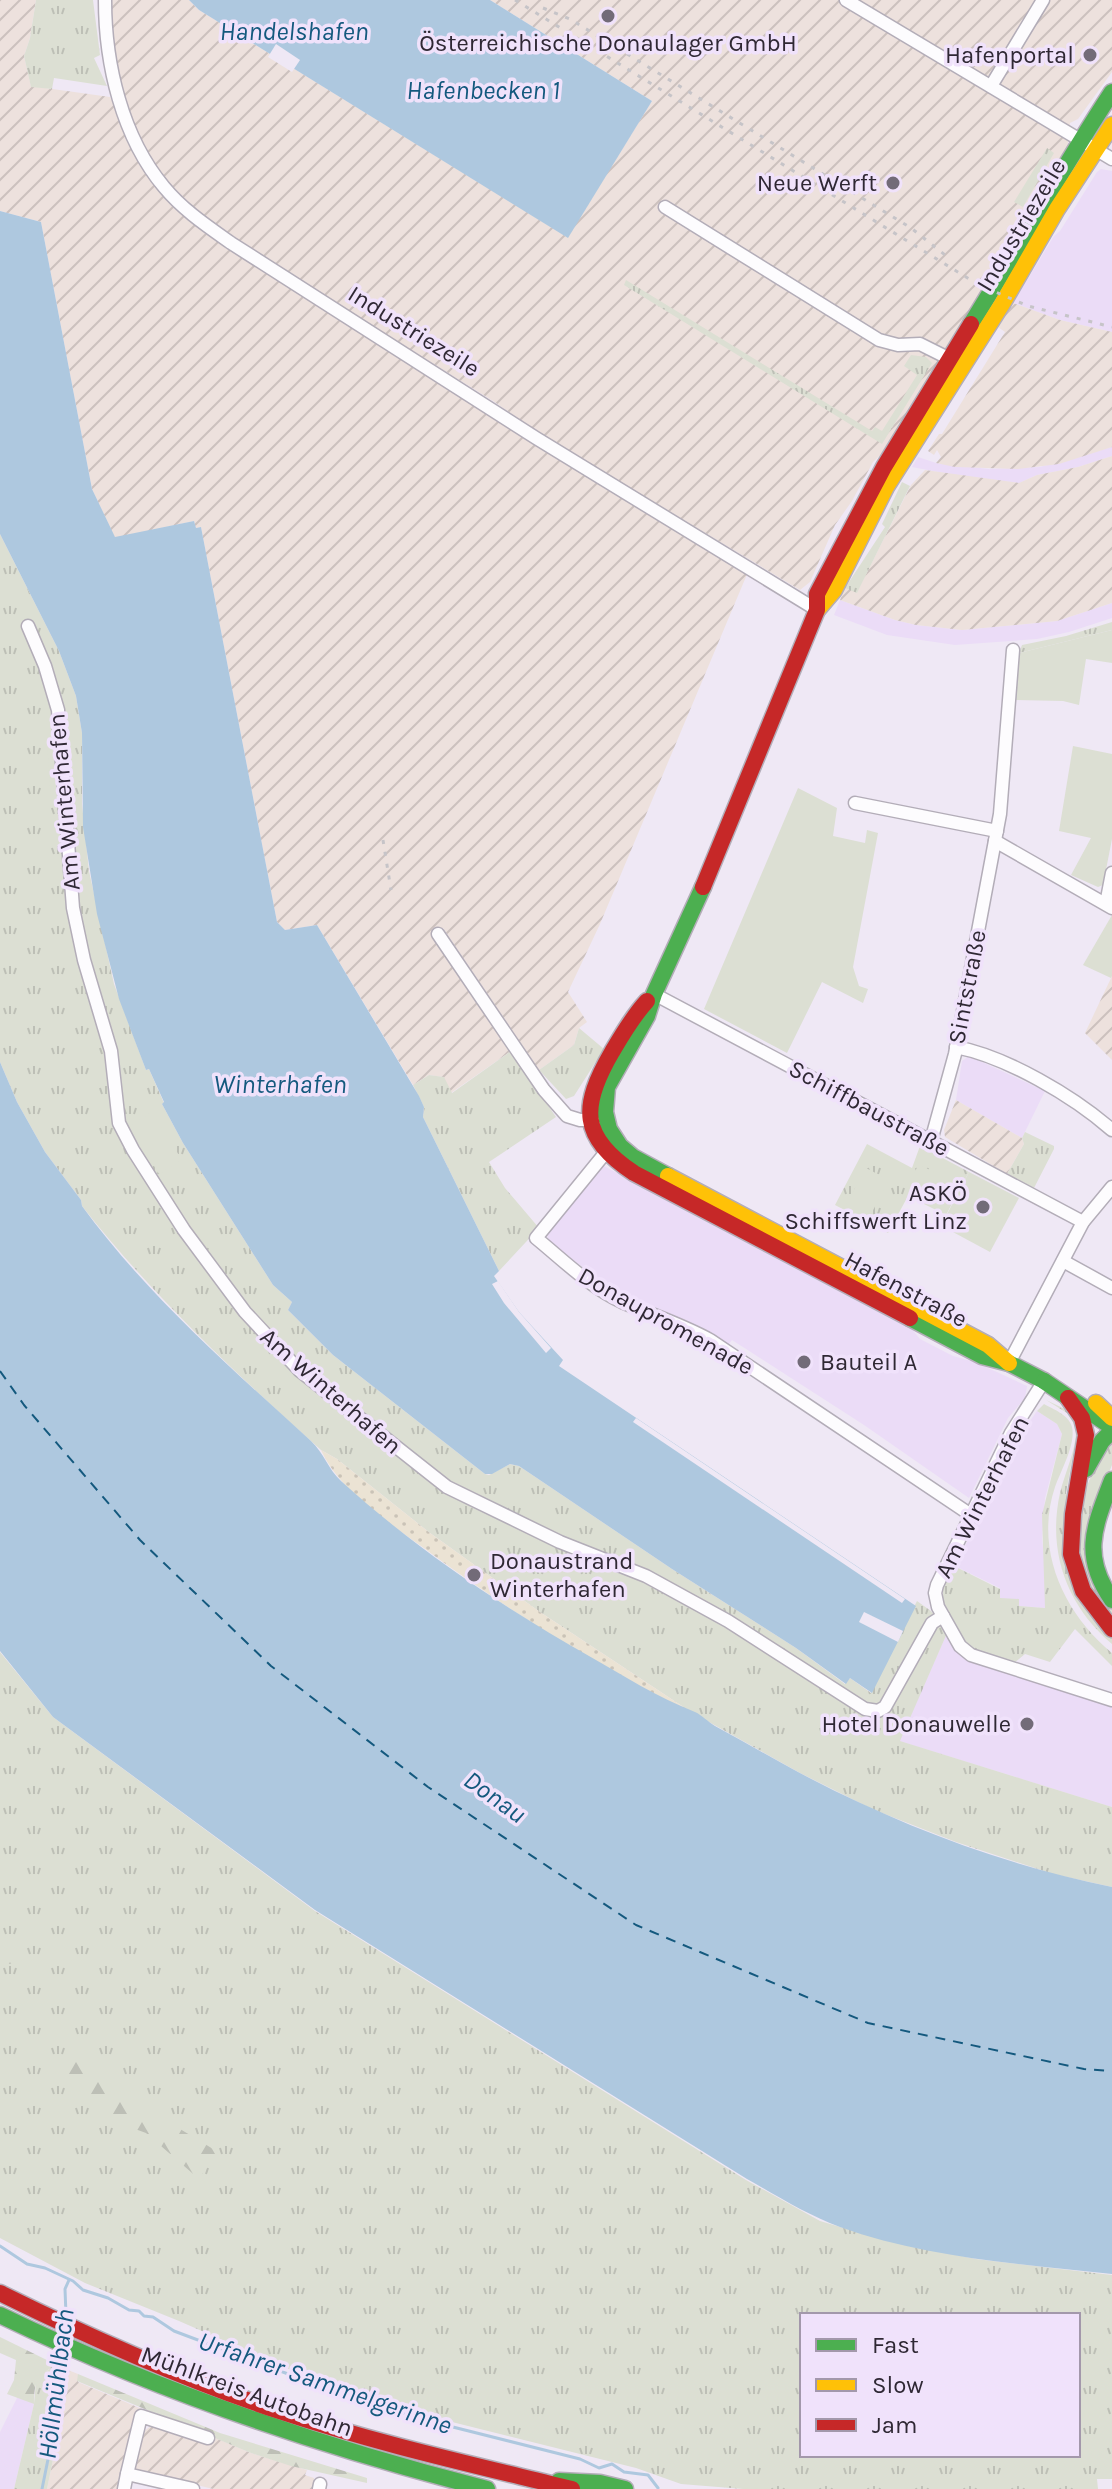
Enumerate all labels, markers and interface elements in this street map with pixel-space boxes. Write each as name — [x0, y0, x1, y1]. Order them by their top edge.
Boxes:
marker: Österreichische Donaulager GmbH — [599, 7, 617, 25]
water label: Handelshafen — [219, 16, 369, 47]
place label: Österreichische Donaulager GmbH — [419, 29, 797, 57]
place label: Hafenportal — [945, 41, 1074, 69]
marker: Hafenportal — [1081, 46, 1099, 64]
water label: Hafenbecken 1 — [406, 75, 560, 106]
street label: Industriezeile — [970, 154, 1072, 296]
place label: Neue Werft — [757, 169, 877, 197]
marker: Neue Werft — [884, 174, 902, 192]
street label: Industriezeile — [343, 279, 485, 383]
street label: Am Winterhafen — [42, 712, 86, 892]
street label: Sintstraße — [942, 928, 992, 1046]
street label: Schiffbaustraße — [784, 1054, 954, 1162]
water label: Winterhafen — [213, 1069, 347, 1100]
place label: ASKÖ Schiffswerft Linz — [784, 1179, 967, 1235]
marker: ASKÖ Schiffswerft Linz — [974, 1198, 992, 1216]
street label: Hafenstraße — [840, 1245, 972, 1333]
street label: Donaupromenade — [573, 1261, 759, 1381]
street label: Am Winterhafen — [255, 1322, 407, 1460]
place label: Bauteil A — [820, 1348, 918, 1376]
marker: Bauteil A — [795, 1353, 813, 1371]
street label: Am Winterhafen — [929, 1411, 1035, 1583]
place label: Donaustrand Winterhafen — [490, 1547, 633, 1603]
marker: Donaustrand Winterhafen — [465, 1566, 483, 1584]
place label: Hotel Donauwelle — [821, 1710, 1011, 1738]
marker: Hotel Donauwelle — [1018, 1715, 1036, 1733]
water label: Donau — [458, 1764, 532, 1830]
water label: Höllmühlbach — [31, 2307, 81, 2461]
legend — [800, 2313, 1080, 2457]
water label: Urfahrer Sammelgerinne — [194, 2325, 456, 2441]
text: Fast — [872, 2331, 919, 2359]
street label: Mühlkreis Autobahn — [137, 2340, 357, 2442]
text: Slow — [872, 2371, 924, 2399]
text: Jam — [872, 2411, 917, 2439]

